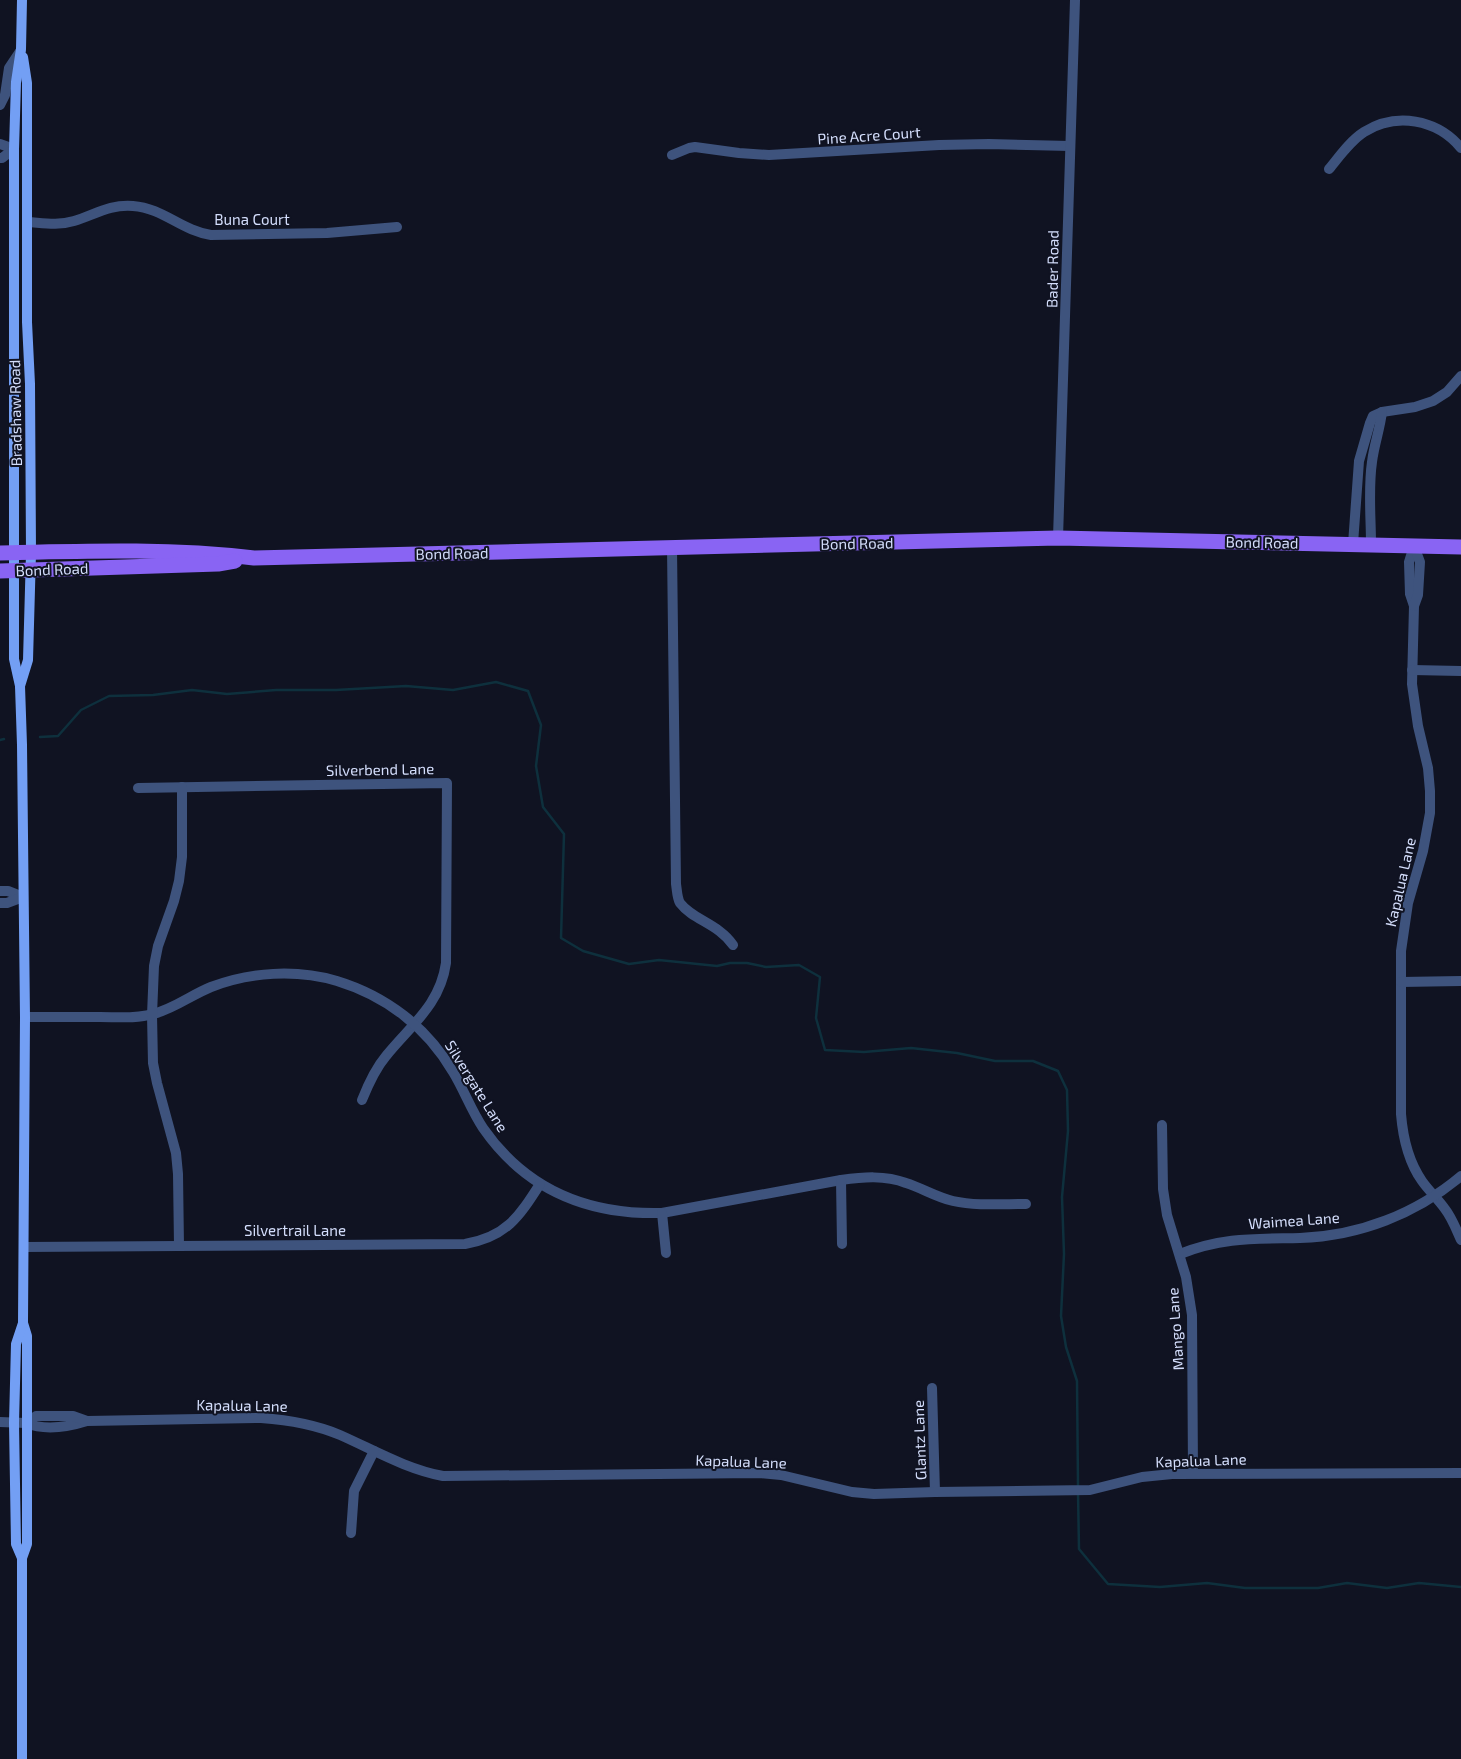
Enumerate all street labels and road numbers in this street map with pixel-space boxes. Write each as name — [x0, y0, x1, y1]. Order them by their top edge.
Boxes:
street label: Pine Acre Court — [817, 122, 922, 148]
street label: Buna Court — [214, 210, 290, 228]
street label: Bader Road — [1042, 230, 1062, 308]
street label: Bradshaw Road — [5, 360, 25, 466]
street label: Bond Road — [1225, 532, 1299, 552]
street label: Bond Road — [820, 533, 894, 553]
street label: Bond Road — [415, 543, 489, 563]
street label: Bond Road — [15, 559, 89, 579]
street label: Silverbend Lane — [326, 759, 434, 779]
street label: Kapalua Lane — [1381, 835, 1419, 929]
street label: Silvergate Lane — [442, 1037, 512, 1135]
street label: Waimea Lane — [1248, 1208, 1340, 1232]
street label: Silvertrail Lane — [244, 1221, 346, 1239]
street label: Mango Lane — [1163, 1287, 1187, 1371]
street label: Kapalua Lane — [196, 1395, 288, 1415]
street label: Glantz Lane — [909, 1400, 929, 1480]
street label: Kapalua Lane — [1155, 1449, 1247, 1471]
street label: Kapalua Lane — [695, 1450, 787, 1472]

